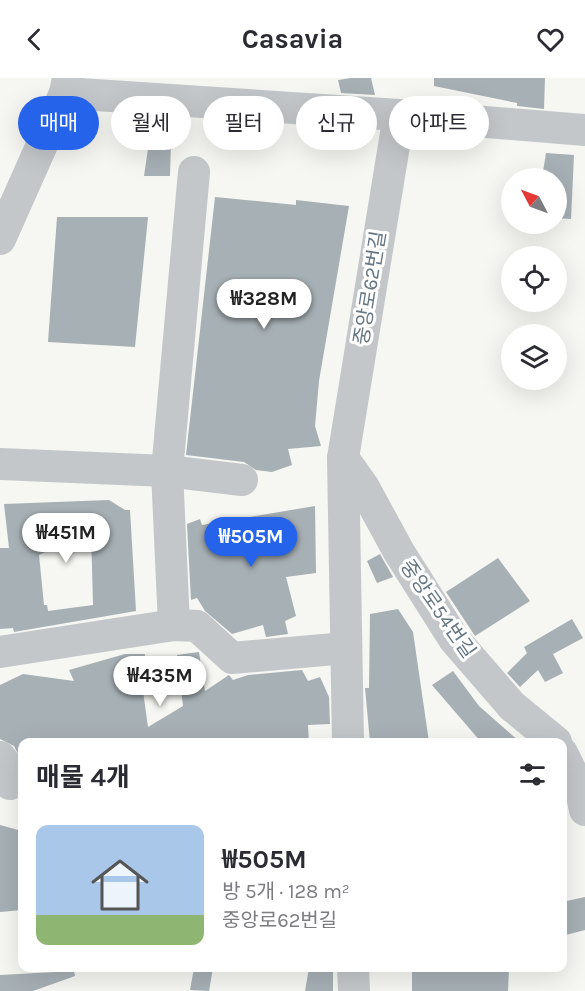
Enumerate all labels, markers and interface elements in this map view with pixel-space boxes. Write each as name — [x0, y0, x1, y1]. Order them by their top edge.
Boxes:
icon: back — [18, 23, 51, 56]
text: Casavia — [242, 23, 343, 55]
icon: heart — [534, 23, 567, 56]
chip: 매매 — [18, 96, 99, 150]
chip: 월세 — [111, 96, 191, 150]
chip: 필터 — [203, 96, 284, 150]
chip: 신규 — [296, 96, 377, 150]
chip: 아파트 — [389, 96, 489, 150]
north arrow — [501, 168, 567, 234]
map controls — [501, 168, 567, 390]
street label: 중앙로62번길 — [350, 229, 390, 347]
button: locate — [501, 246, 567, 312]
pin: ₩328M — [222, 279, 306, 330]
text: ₩328M — [231, 287, 297, 310]
button: layers — [501, 324, 567, 390]
pin: ₩451M — [24, 513, 108, 564]
pin: ₩505M — [209, 517, 293, 568]
text: ₩451M — [36, 521, 96, 544]
text: ₩505M — [218, 525, 284, 548]
street label: 중앙로54번길 — [396, 556, 480, 662]
pin: ₩435M — [118, 656, 202, 707]
text: ₩435M — [127, 664, 193, 687]
icon: filters — [516, 758, 549, 791]
text: 매물 4개 — [36, 762, 130, 793]
text: ₩505M — [222, 844, 307, 875]
icon: home — [84, 849, 156, 921]
text: 방 5개 · 128 m² — [222, 880, 350, 903]
text: 중앙로62번길 — [222, 909, 337, 932]

